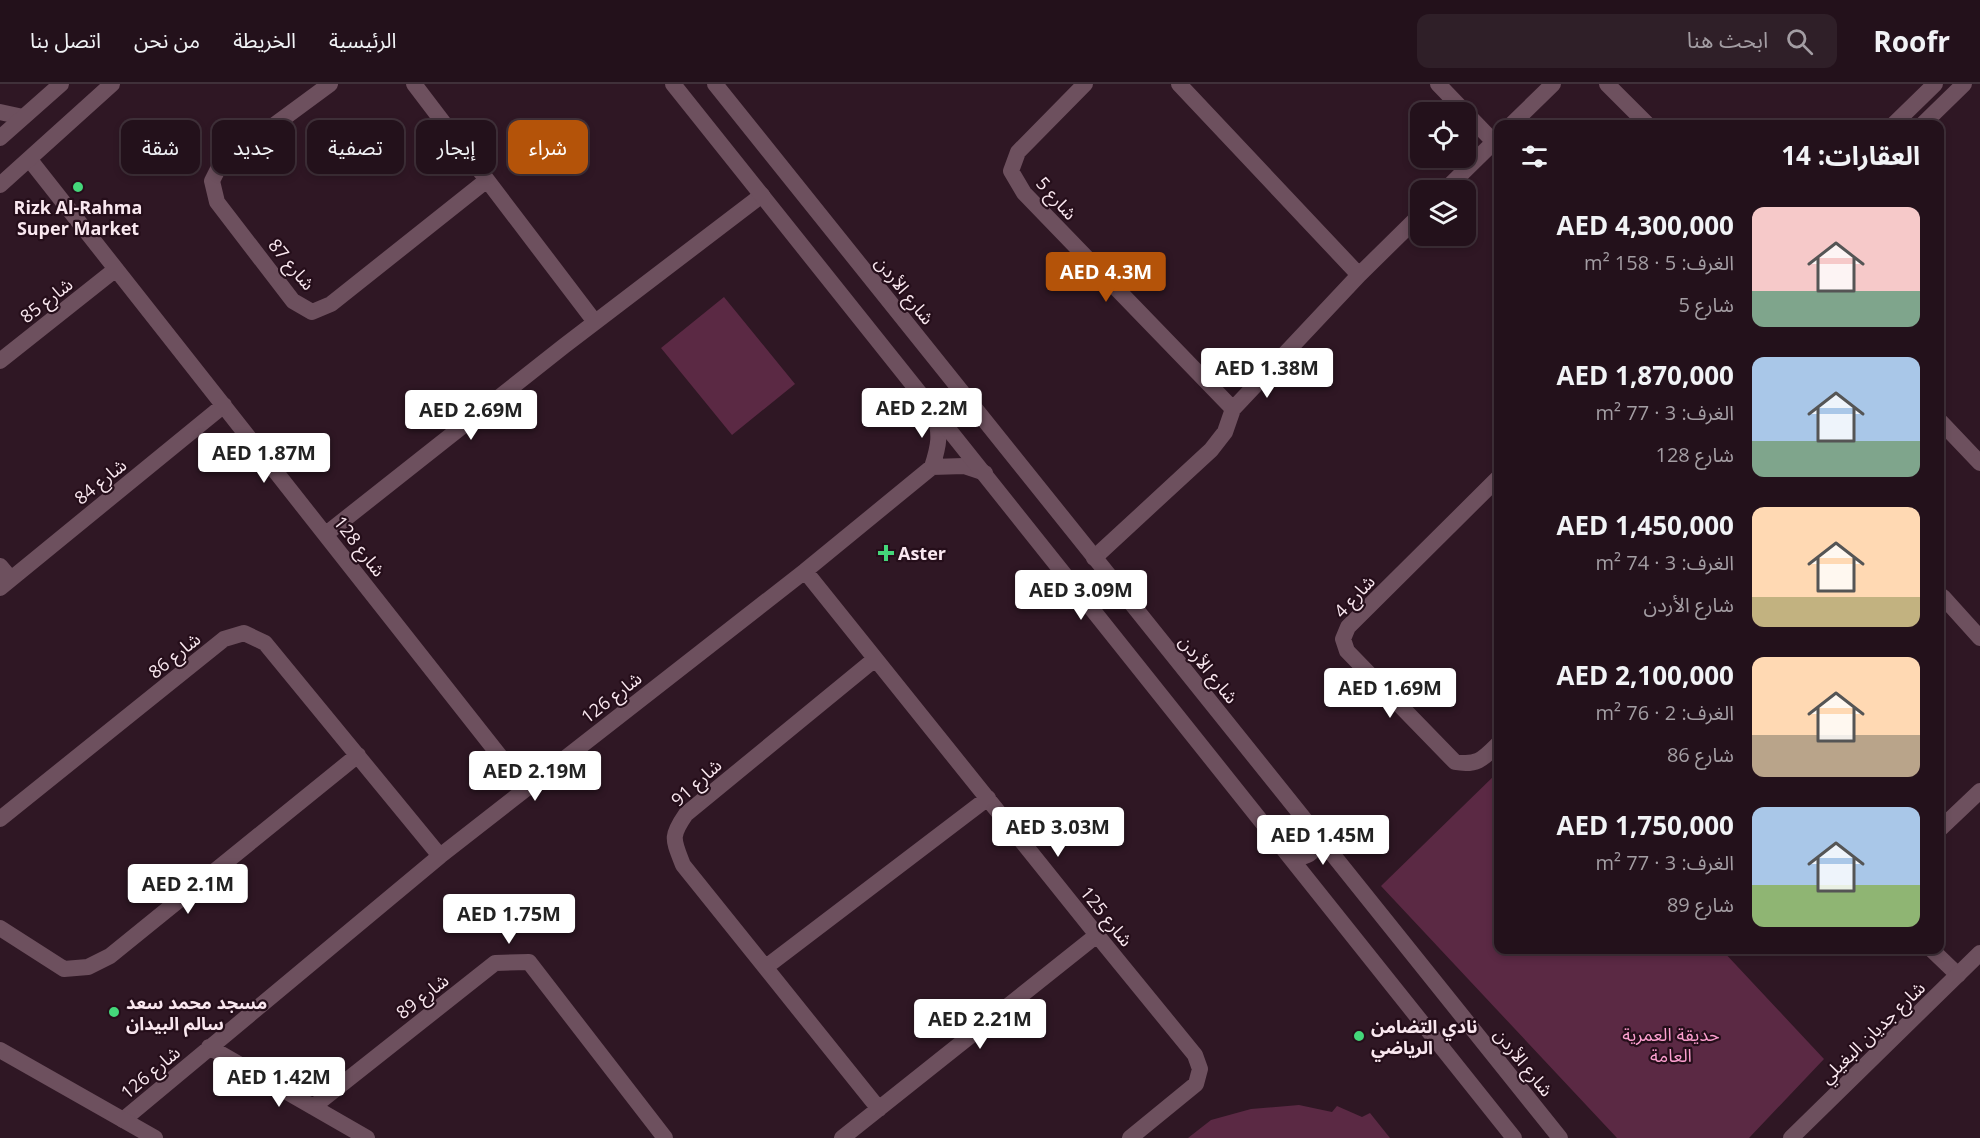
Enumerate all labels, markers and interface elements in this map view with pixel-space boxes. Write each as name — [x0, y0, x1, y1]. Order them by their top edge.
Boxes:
search box — [1417, 14, 1837, 68]
text: Roofr — [1873, 22, 1950, 60]
text: ابحث هنا — [1687, 24, 1768, 54]
icon: search — [1783, 25, 1816, 58]
text: اتصل بنا — [30, 26, 101, 54]
text: من نحن — [134, 26, 200, 54]
text: الخريطة — [233, 26, 296, 54]
text: الرئيسية — [329, 26, 397, 54]
map controls — [1410, 102, 1476, 246]
button: locate — [1410, 102, 1476, 168]
chip: شقة — [121, 120, 200, 174]
chip: جديد — [212, 120, 295, 174]
chip: تصفية — [307, 120, 404, 174]
chip: إيجار — [416, 120, 496, 174]
chip: شراء — [508, 120, 588, 174]
text: العقارات: 14 — [1781, 137, 1920, 173]
icon: filters — [1518, 140, 1551, 173]
street label: شارع 5 — [1029, 171, 1083, 227]
marker: Rizk Al-Rahma Super Market — [71, 180, 85, 194]
button: layers — [1410, 180, 1476, 246]
place label: Rizk Al-Rahma Super Market — [14, 195, 142, 240]
text: AED 4,300,000 — [1557, 207, 1734, 243]
icon: home — [1800, 231, 1872, 303]
street label: شارع 87 — [261, 233, 321, 297]
text: الغرف: 5 · 158 m² — [1584, 249, 1734, 276]
street label: شارع الأردن — [868, 251, 940, 331]
pin: AED 4.3M — [1044, 252, 1168, 303]
text: AED 4.3M — [1060, 258, 1152, 285]
street label: شارع 85 — [15, 272, 79, 330]
text: شارع 5 — [1678, 291, 1734, 318]
pin: AED 1.38M — [1198, 348, 1336, 399]
text: AED 1.38M — [1215, 354, 1319, 381]
text: AED 1,870,000 — [1557, 357, 1734, 393]
icon: home — [1800, 381, 1872, 453]
pin: AED 2.2M — [860, 388, 984, 439]
pin: AED 2.69M — [402, 390, 540, 441]
text: AED 2.2M — [876, 394, 968, 421]
text: AED 2.69M — [419, 396, 523, 423]
text: الغرف: 3 · 77 m² — [1596, 399, 1734, 426]
pin: AED 1.87M — [195, 433, 333, 484]
text: AED 1.87M — [212, 439, 316, 466]
text: شارع 128 — [1656, 441, 1734, 468]
street label: شارع 84 — [69, 453, 133, 512]
text: AED 1,450,000 — [1557, 507, 1734, 543]
street label: شارع 128 — [326, 511, 391, 583]
icon: home — [1800, 531, 1872, 603]
place label: Aster — [898, 541, 946, 565]
marker: Aster — [879, 546, 893, 560]
text: الغرف: 3 · 74 m² — [1596, 549, 1734, 576]
pin: AED 3.09M — [1012, 570, 1150, 621]
street label: شارع 4 — [1328, 570, 1382, 625]
text: AED 3.09M — [1029, 576, 1133, 603]
text: شارع الأردن — [1643, 591, 1734, 618]
street label: شارع 86 — [143, 627, 207, 686]
street label: شارع الأردن — [1172, 630, 1244, 710]
text: AED 2,100,000 — [1557, 657, 1734, 693]
street label: شارع 126 — [576, 666, 648, 731]
pin: AED 1.69M — [1321, 668, 1459, 719]
text: AED 1.69M — [1338, 674, 1442, 701]
icon: home — [1800, 681, 1872, 753]
text: الغرف: 2 · 76 m² — [1596, 699, 1734, 726]
text: شارع 86 — [1667, 741, 1734, 768]
pin: AED 2.19M — [466, 751, 604, 802]
street label: شارع 91 — [666, 753, 728, 813]
text: AED 2.19M — [483, 757, 587, 784]
pin: AED 3.03M — [989, 807, 1127, 858]
text: AED 1,750,000 — [1557, 807, 1734, 843]
text: AED 3.03M — [1006, 813, 1110, 840]
pin: AED 1.45M — [1254, 815, 1392, 866]
text: AED 1.45M — [1271, 821, 1375, 848]
icon: home — [1800, 831, 1872, 903]
text: الغرف: 3 · 77 m² — [1596, 849, 1734, 876]
pin: AED 2.1M — [126, 864, 250, 915]
text: AED 2.1M — [142, 870, 234, 897]
street label: شارع 125 — [1073, 881, 1139, 953]
text: شارع 89 — [1667, 891, 1734, 918]
pin: AED 1.75M — [440, 894, 578, 945]
text: AED 1.75M — [457, 900, 561, 927]
street label: شارع 89 — [391, 968, 455, 1026]
street label: شارع جديان البغيلي — [1814, 976, 1932, 1091]
place label: مسجد محمد سعد سالم البيدان — [126, 990, 267, 1037]
pin: AED 2.21M — [911, 999, 1049, 1050]
marker: مسجد محمد سعد سالم البيدان — [107, 1005, 121, 1019]
text: AED 2.21M — [928, 1005, 1032, 1032]
place label: نادي التضامن الرياضي — [1371, 1014, 1478, 1062]
park label: حديقة العمرية العامة — [1622, 1022, 1720, 1067]
street label: شارع الأردن — [1487, 1023, 1559, 1103]
marker: نادي التضامن الرياضي — [1352, 1029, 1366, 1043]
street label: شارع 126 — [115, 1040, 187, 1106]
pin: AED 1.42M — [210, 1057, 348, 1108]
text: AED 1.42M — [227, 1063, 331, 1090]

